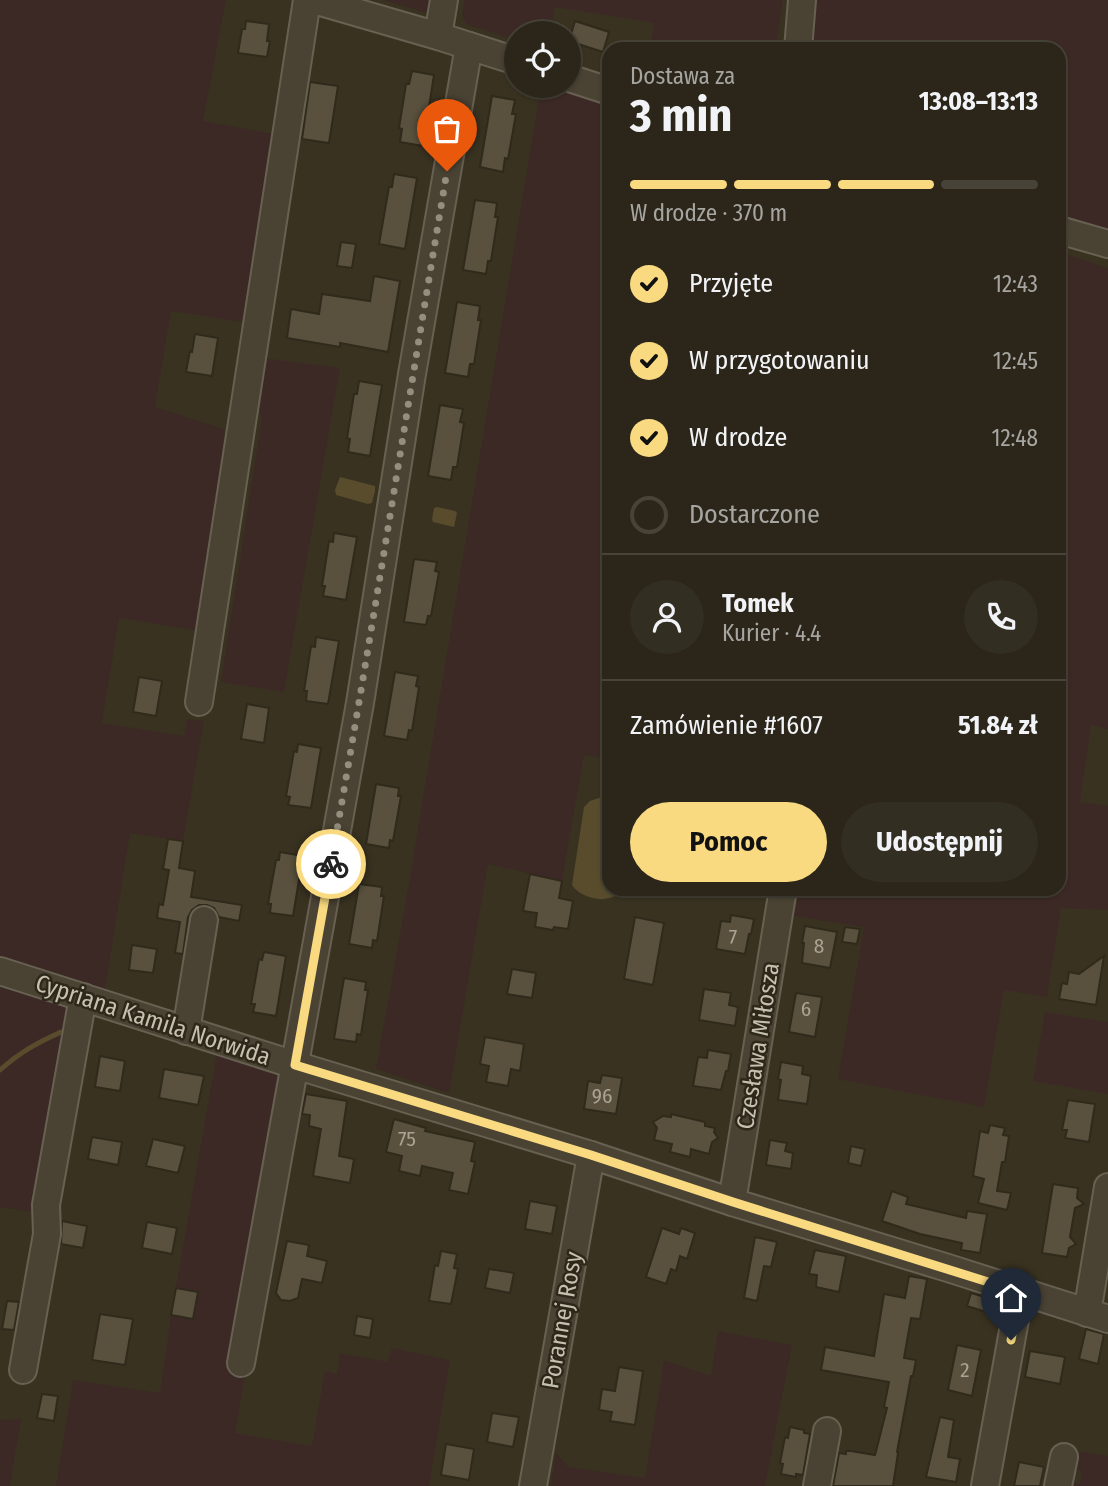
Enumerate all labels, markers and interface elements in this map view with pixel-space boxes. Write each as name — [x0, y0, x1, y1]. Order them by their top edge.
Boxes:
map controls — [504, 21, 581, 98]
button: locate — [504, 21, 581, 98]
text: Dostawa za — [630, 62, 735, 90]
text: 13:08–13:13 — [919, 86, 1038, 117]
text: 3 min — [630, 88, 732, 143]
pin — [417, 99, 477, 171]
icon: bag — [428, 110, 466, 148]
text: W drodze · 370 m — [630, 199, 787, 227]
icon: check — [630, 265, 668, 303]
text: Przyjęte — [689, 268, 773, 299]
text: 12:43 — [993, 270, 1038, 298]
icon: check — [630, 342, 668, 380]
text: W przygotowaniu — [689, 345, 870, 376]
text: 12:45 — [993, 347, 1038, 375]
icon: check — [630, 419, 668, 457]
text: W drodze — [689, 422, 787, 453]
text: 12:48 — [991, 424, 1038, 452]
text: Dostarczone — [689, 499, 820, 530]
button: person — [630, 580, 704, 654]
button: phone — [964, 580, 1038, 654]
text: Tomek — [722, 588, 793, 619]
text: Kurier · 4.4 — [722, 619, 821, 647]
text: Zamówienie #1607 — [630, 710, 823, 741]
text: 51.84 zł — [958, 710, 1038, 741]
button: Pomoc — [630, 802, 827, 882]
button: Udostępnij — [841, 802, 1038, 882]
courier — [296, 829, 366, 899]
icon: bike — [312, 845, 350, 883]
house number: 7 — [729, 924, 737, 950]
house number: 8 — [814, 933, 824, 959]
street label: Czesława Miłosza — [731, 961, 785, 1131]
street label: Cypriana Kamila Norwida — [32, 969, 274, 1071]
house number: 6 — [801, 996, 811, 1022]
house number: 96 — [592, 1083, 612, 1109]
house number: 75 — [398, 1126, 416, 1152]
street label: Porannej Rosy — [536, 1249, 588, 1391]
pin — [981, 1268, 1041, 1340]
icon: home — [992, 1279, 1030, 1317]
house number: 2 — [960, 1357, 970, 1383]

